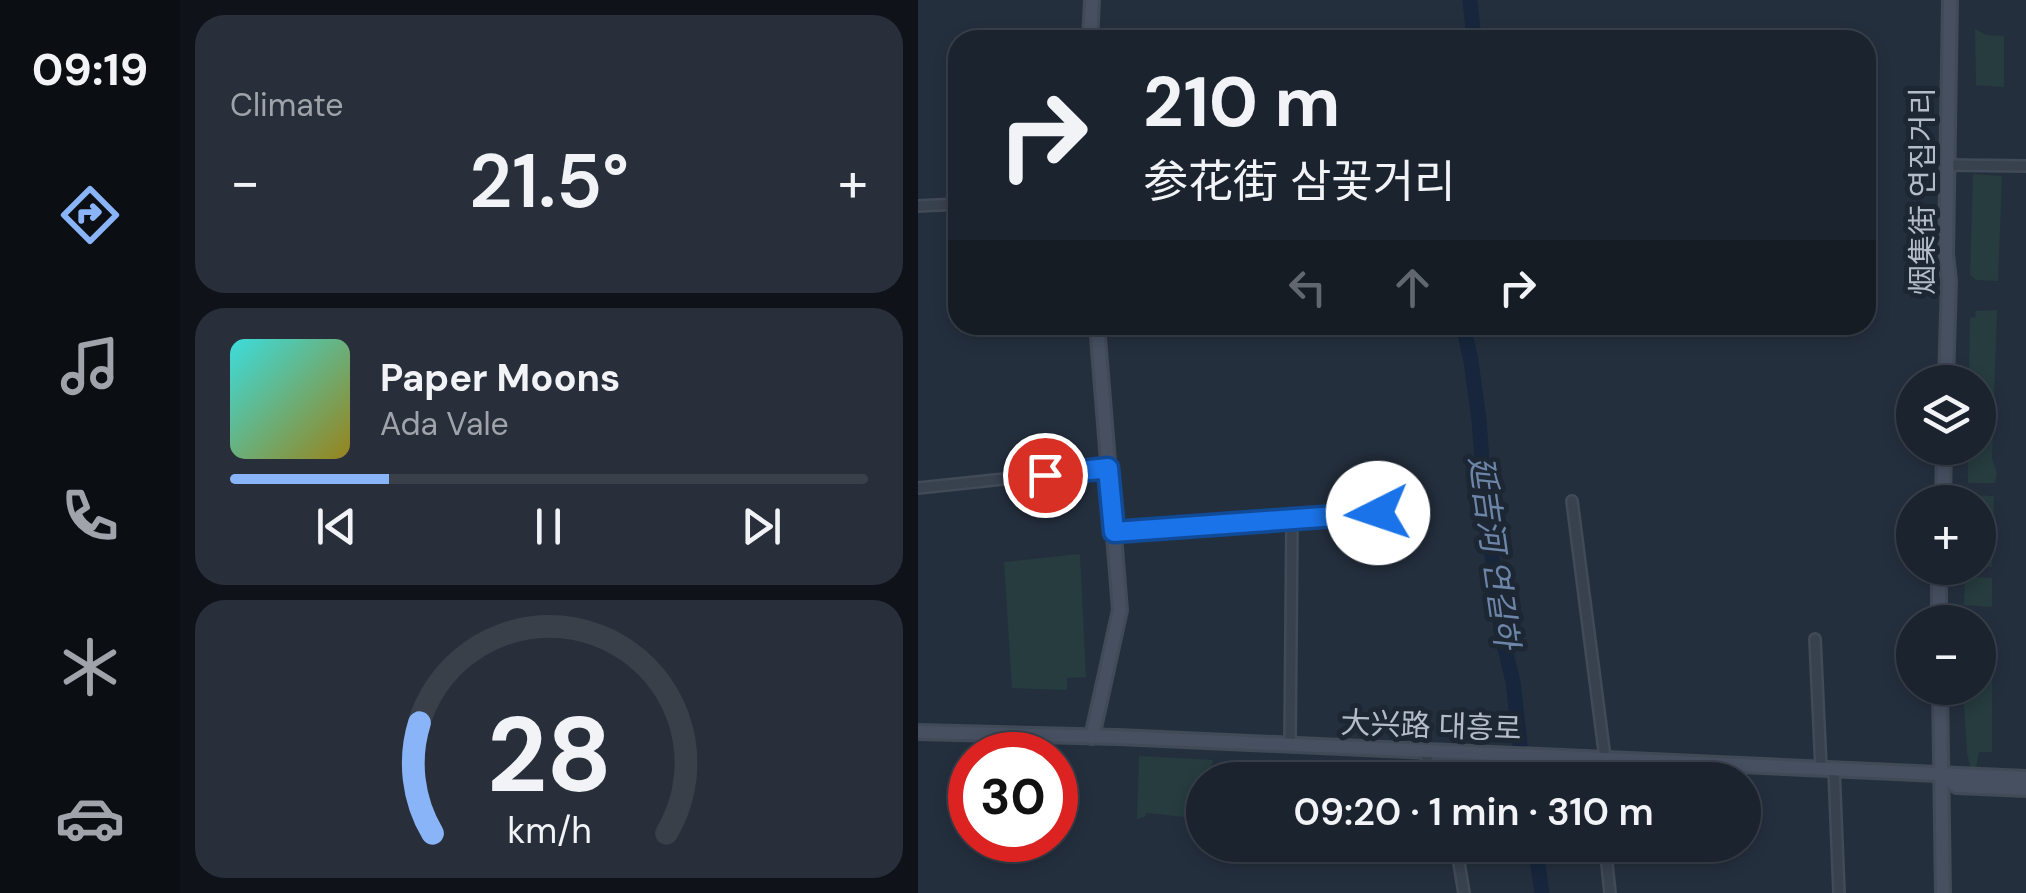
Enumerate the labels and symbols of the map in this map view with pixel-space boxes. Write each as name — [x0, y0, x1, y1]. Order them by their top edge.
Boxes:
street label: 烟集街 연집거리 — [1903, 87, 1942, 295]
pin — [1003, 433, 1088, 518]
water label: 延吉河 연길하 — [1460, 453, 1529, 654]
position arrow — [1326, 461, 1430, 565]
street label: 大兴路 대흥로 — [1340, 703, 1522, 748]
speed limit sign: 30 — [948, 732, 1078, 862]

